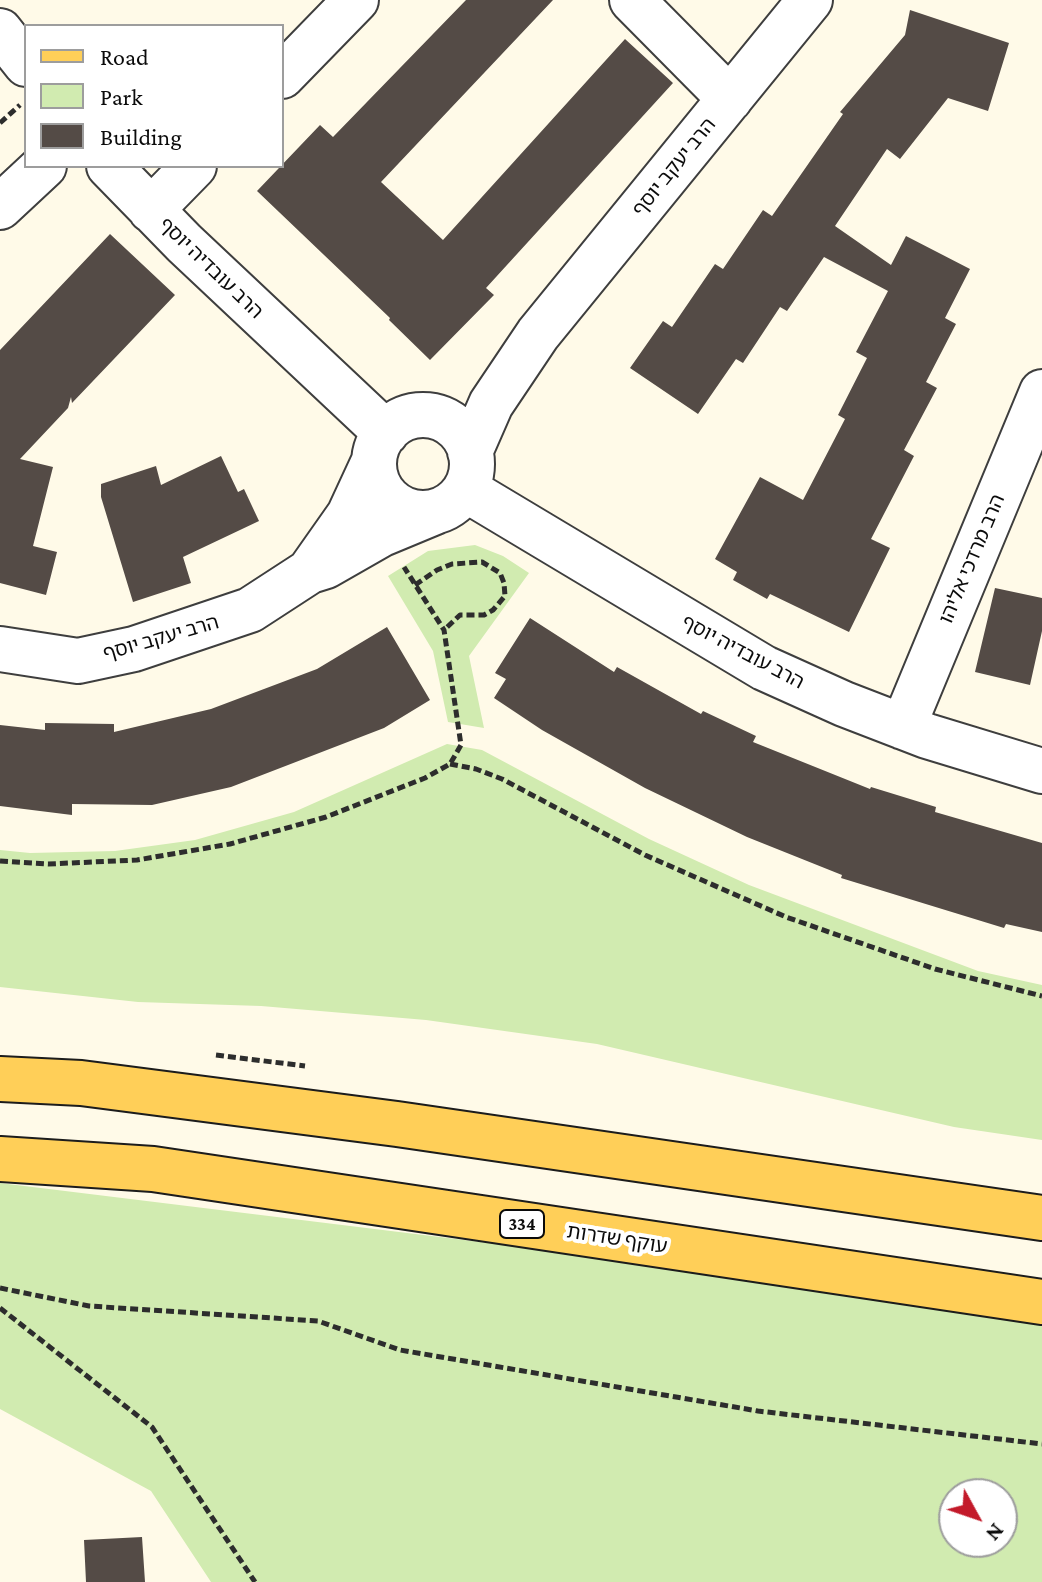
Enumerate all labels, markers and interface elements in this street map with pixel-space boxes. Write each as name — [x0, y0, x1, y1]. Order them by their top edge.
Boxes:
legend — [24, 24, 284, 168]
text: Road — [100, 43, 149, 70]
text: Park — [100, 83, 143, 110]
street label: הרב יעקב יוסף — [627, 113, 721, 221]
text: Building — [100, 123, 182, 150]
street label: הרב עובדיה יוסף — [154, 212, 268, 324]
street label: הרב מרדכי אליהו — [934, 491, 1010, 627]
street label: הרב יעקב יוסף — [100, 610, 222, 666]
street label: הרב עובדיה יוסף — [678, 610, 808, 694]
road number: 334 — [500, 1210, 544, 1238]
street label: עוקף שדרות — [565, 1219, 669, 1259]
north arrow — [938, 1478, 1018, 1558]
text: N — [981, 1519, 1010, 1546]

